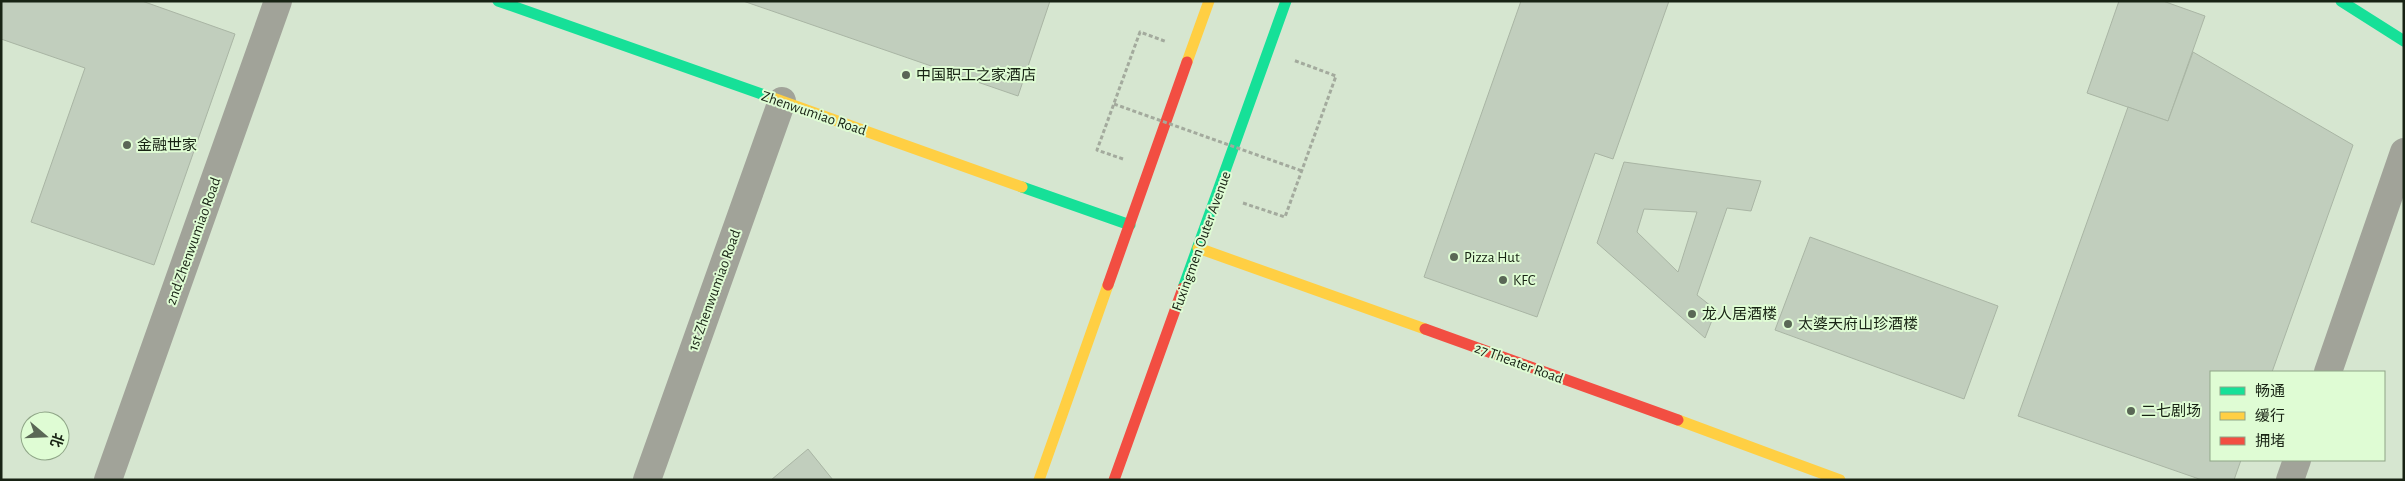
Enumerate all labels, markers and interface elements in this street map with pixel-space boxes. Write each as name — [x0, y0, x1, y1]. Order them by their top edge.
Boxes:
place label: 中国职工之家酒店 — [916, 67, 1036, 83]
marker: 中国职工之家酒店 — [900, 69, 912, 81]
street label: Zhenwumiao Road — [759, 88, 868, 139]
place label: 金融世家 — [137, 137, 197, 153]
marker: 金融世家 — [121, 139, 133, 151]
street label: Fuxingmen Outer Avenue — [1169, 169, 1234, 313]
street label: 2nd Zhenwumiao Road — [163, 175, 224, 307]
street label: 1st Zhenwumiao Road — [686, 227, 743, 353]
place label: Pizza Hut — [1464, 250, 1520, 265]
marker: Pizza Hut — [1448, 251, 1460, 263]
place label: KFC — [1513, 273, 1536, 288]
marker: KFC — [1497, 274, 1509, 286]
place label: 龙人居酒楼 — [1702, 305, 1777, 322]
marker: 龙人居酒楼 — [1686, 308, 1698, 320]
place label: 太婆天府山珍酒楼 — [1798, 315, 1918, 332]
marker: 太婆天府山珍酒楼 — [1782, 318, 1794, 330]
street label: 27 Theater Road — [1473, 341, 1565, 387]
legend — [2210, 371, 2385, 461]
text: 畅通 — [2255, 383, 2285, 399]
place label: 二七剧场 — [2141, 403, 2201, 419]
marker: 二七剧场 — [2125, 405, 2137, 417]
text: 缓行 — [2255, 408, 2285, 424]
north arrow — [20, 411, 70, 461]
text: 北 — [47, 431, 66, 449]
text: 拥堵 — [2255, 433, 2285, 449]

